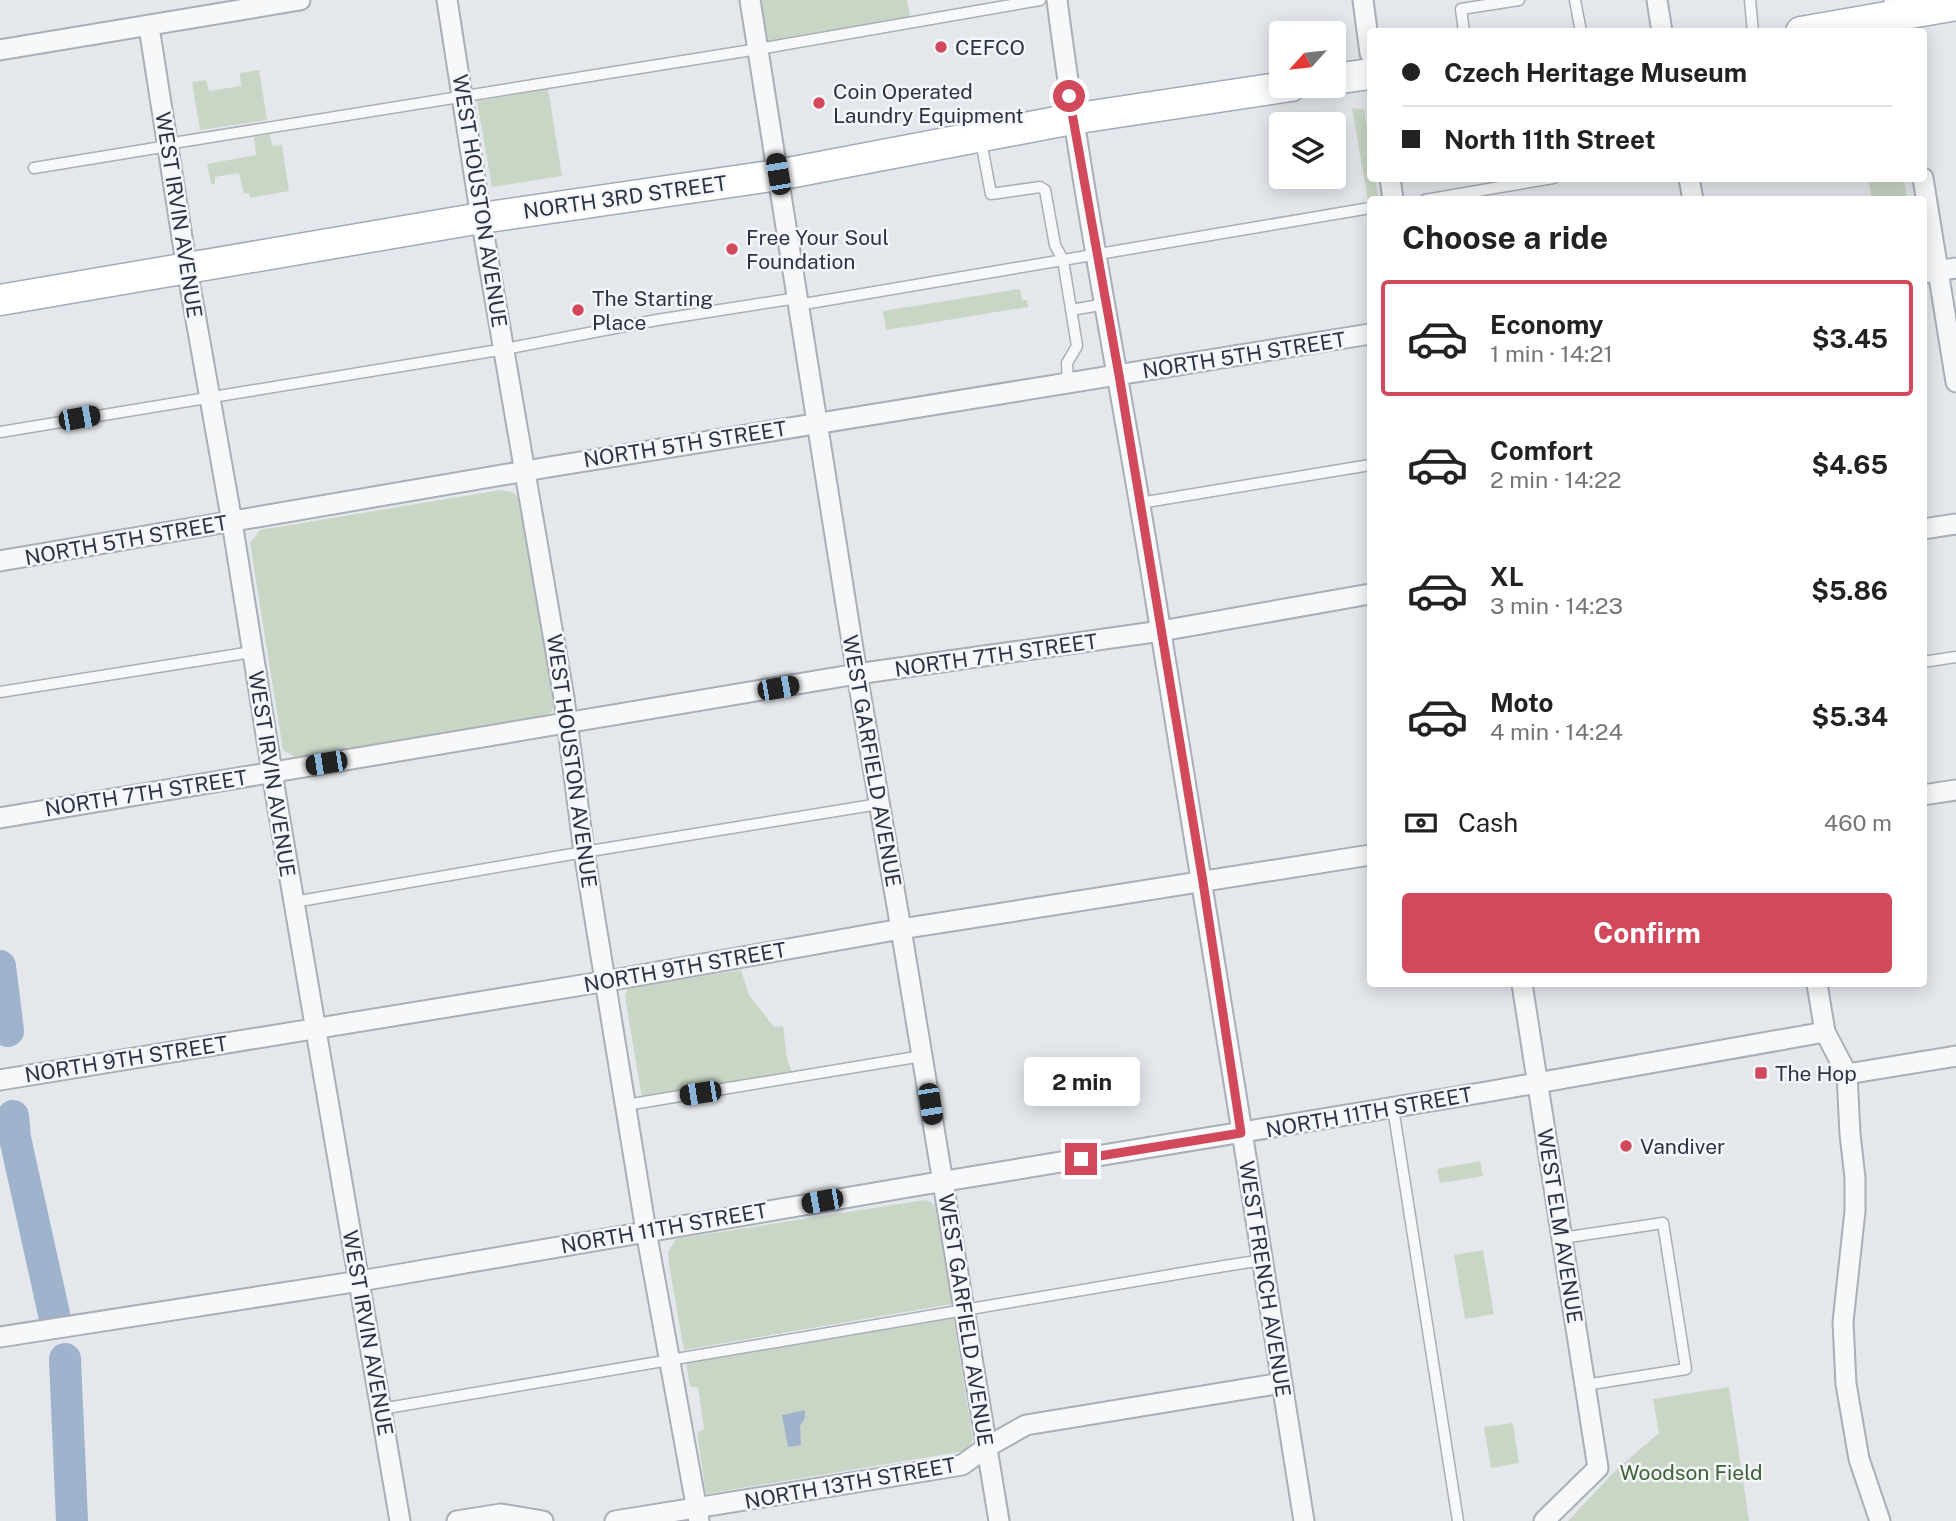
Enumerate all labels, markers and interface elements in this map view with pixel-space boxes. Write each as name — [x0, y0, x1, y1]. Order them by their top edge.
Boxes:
north arrow — [1269, 21, 1346, 98]
map controls — [1269, 21, 1346, 189]
place label: CEFCO — [955, 35, 1025, 60]
marker: CEFCO — [933, 39, 949, 55]
text: Czech Heritage Museum — [1444, 57, 1747, 88]
street label: WEST HOUSTON AVENUE — [448, 73, 512, 329]
place label: Coin Operated Laundry Equipment — [833, 79, 1024, 128]
route start — [1053, 80, 1085, 112]
marker: Coin Operated Laundry Equipment — [811, 95, 827, 111]
street label: WEST IRVIN AVENUE — [150, 110, 208, 320]
button: layers — [1269, 112, 1346, 189]
text: North 11th Street — [1444, 124, 1656, 155]
car — [765, 151, 792, 197]
street label: NORTH 3RD STREET — [522, 170, 728, 224]
text: Choose a ride — [1402, 219, 1608, 256]
place label: Free Your Soul Foundation — [746, 225, 889, 274]
marker: Free Your Soul Foundation — [724, 241, 740, 257]
place label: The Starting Place — [592, 286, 713, 335]
marker: The Starting Place — [570, 302, 586, 318]
icon: car — [1406, 307, 1469, 370]
text: Economy — [1490, 309, 1603, 340]
text: $3.45 — [1812, 323, 1888, 354]
street label: NORTH 5TH STREET — [1141, 327, 1347, 383]
text: 1 min · 14:21 — [1490, 340, 1613, 367]
car — [57, 404, 102, 432]
street label: NORTH 5TH STREET — [582, 416, 788, 472]
icon: car — [1406, 433, 1469, 496]
text: Comfort — [1490, 435, 1593, 466]
text: $4.65 — [1812, 449, 1888, 480]
text: 2 min · 14:22 — [1490, 466, 1622, 493]
street label: NORTH 5TH STREET — [23, 510, 229, 570]
icon: car — [1406, 559, 1469, 622]
text: XL — [1490, 561, 1524, 592]
text: $5.86 — [1811, 575, 1888, 606]
text: 3 min · 14:23 — [1490, 592, 1623, 619]
street label: NORTH 7TH STREET — [893, 628, 1099, 682]
street label: WEST HOUSTON AVENUE — [542, 633, 602, 889]
street label: WEST GARFIELD AVENUE — [837, 633, 907, 889]
street label: WEST IRVIN AVENUE — [243, 669, 301, 879]
car — [756, 674, 801, 702]
icon: car — [1406, 685, 1469, 748]
text: Moto — [1490, 687, 1553, 718]
text: $5.34 — [1811, 701, 1888, 732]
text: 4 min · 14:24 — [1490, 718, 1623, 745]
car — [304, 749, 349, 777]
street label: NORTH 7TH STREET — [43, 765, 249, 821]
icon: cash — [1402, 804, 1440, 842]
text: Cash — [1458, 807, 1518, 838]
text: 460 m — [1824, 809, 1892, 836]
button: Confirm — [1402, 893, 1892, 973]
street label: NORTH 9TH STREET — [582, 937, 788, 997]
street label: NORTH 9TH STREET — [23, 1031, 229, 1087]
callout: 2 min — [1023, 1058, 1139, 1106]
place label: The Hop — [1775, 1061, 1857, 1086]
marker: The Hop — [1753, 1065, 1769, 1081]
text: 2 min — [1052, 1068, 1112, 1095]
car — [678, 1079, 723, 1107]
car — [917, 1082, 944, 1126]
street label: NORTH 11TH STREET — [1264, 1082, 1474, 1142]
street label: WEST ELM AVENUE — [1532, 1127, 1588, 1325]
place label: Vandiver — [1640, 1134, 1725, 1159]
marker: Vandiver — [1618, 1138, 1634, 1154]
route end — [1065, 1143, 1097, 1175]
street label: WEST FRENCH AVENUE — [1234, 1159, 1296, 1399]
car — [800, 1187, 845, 1215]
street label: WEST GARFIELD AVENUE — [934, 1192, 998, 1448]
street label: NORTH 11TH STREET — [559, 1198, 769, 1258]
street label: WEST IRVIN AVENUE — [338, 1228, 398, 1438]
street label: NORTH 13TH STREET — [743, 1452, 957, 1514]
park label: Woodson Field — [1620, 1460, 1763, 1485]

